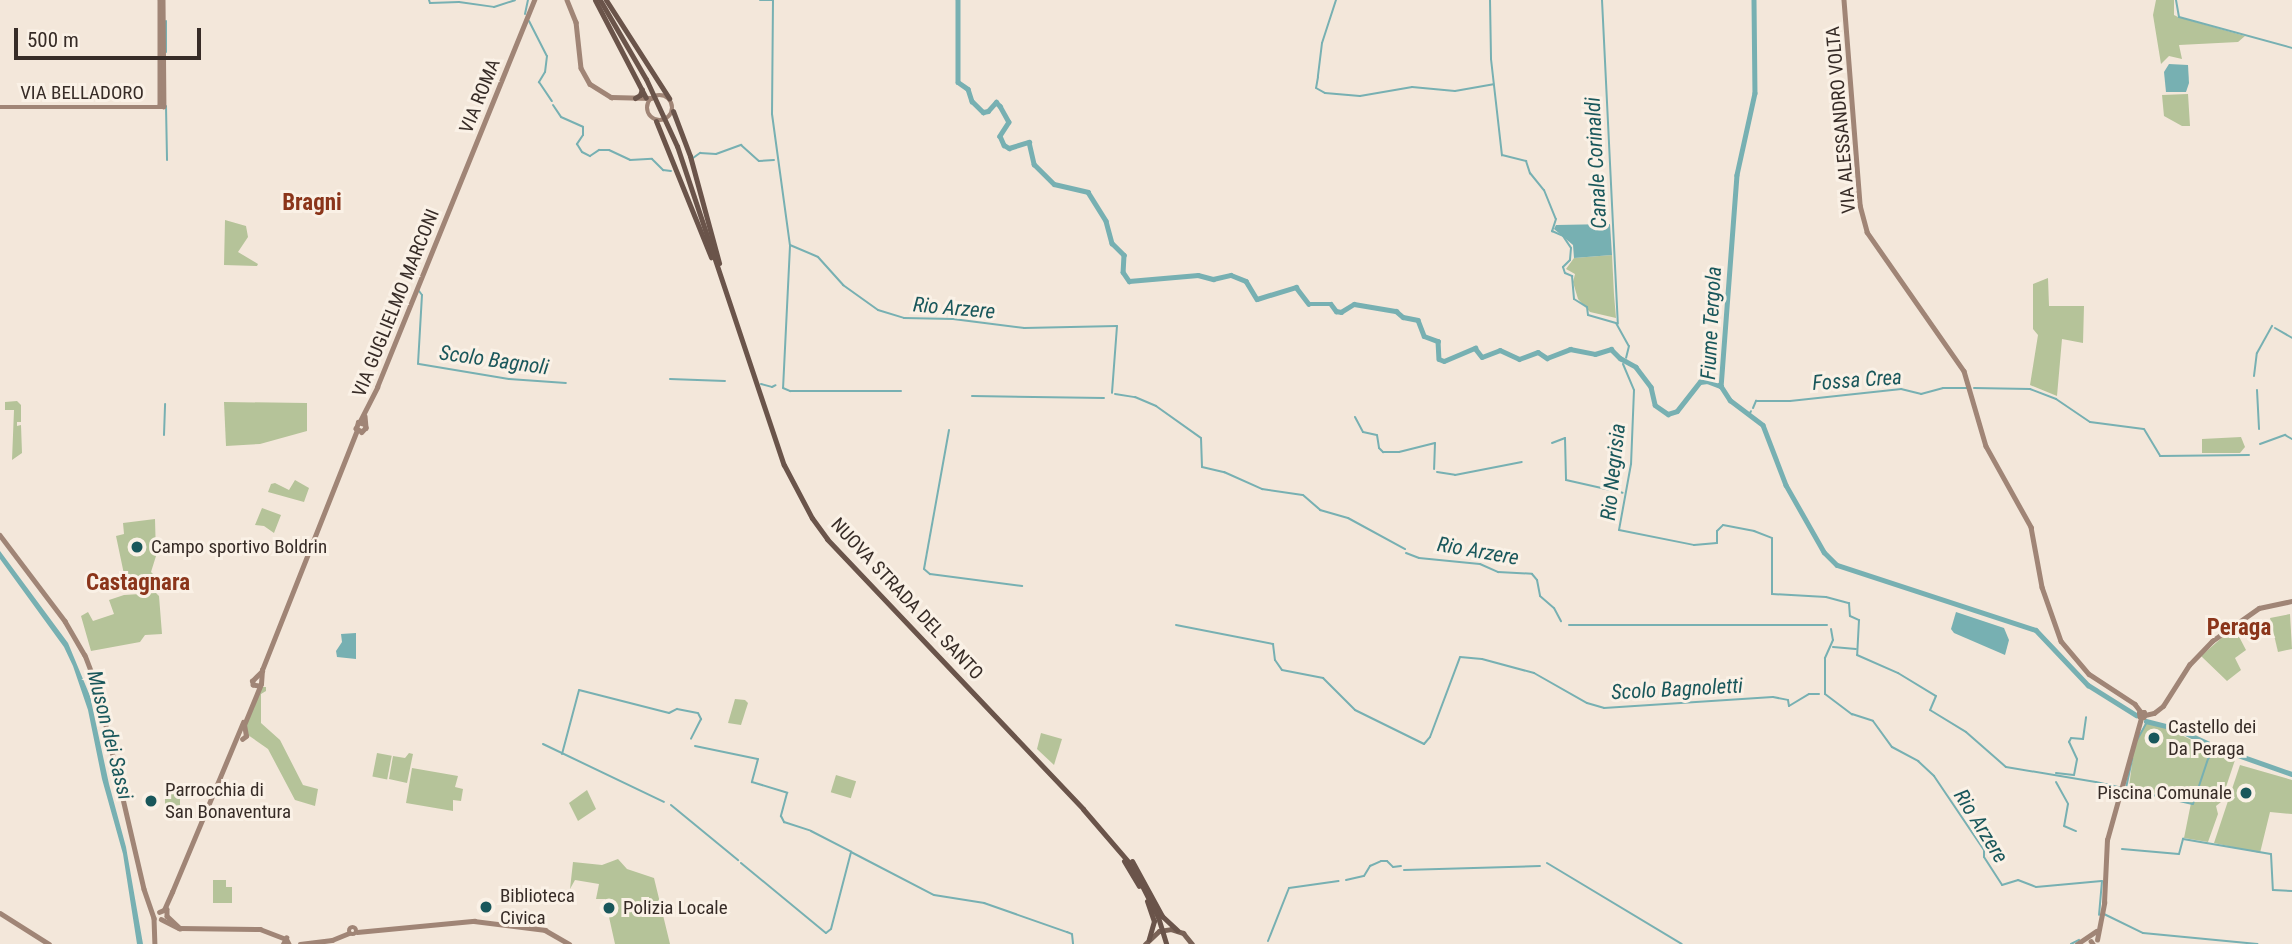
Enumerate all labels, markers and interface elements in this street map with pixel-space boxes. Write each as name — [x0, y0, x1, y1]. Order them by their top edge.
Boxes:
scale bar — [18, 14, 205, 58]
street label: VIA ALESSANDRO VOLTA — [1821, 25, 1861, 215]
text: 500 m — [27, 28, 79, 52]
street label: VIA ROMA — [455, 56, 505, 136]
street label: VIA BELLADORO — [20, 82, 144, 104]
water label: Canale Corinaldi — [1580, 97, 1612, 229]
district label: Bragni — [282, 189, 342, 217]
street label: VIA GUGLIELMO MARCONI — [348, 206, 444, 400]
water label: Fiume Tergola — [1695, 266, 1727, 380]
water label: Rio Arzere — [912, 292, 996, 324]
water label: Scolo Bagnoli — [438, 340, 550, 380]
water label: Fossa Crea — [1811, 364, 1903, 396]
water label: Rio Negrisia — [1595, 422, 1631, 522]
street label: NUOVA STRADA DEL SANTO — [826, 513, 988, 685]
water label: Rio Arzere — [1435, 531, 1521, 571]
place label: Campo sportivo Boldrin — [151, 536, 327, 558]
marker: Campo sportivo Boldrin — [129, 539, 145, 555]
district label: Castagnara — [86, 569, 190, 597]
district label: Peraga — [2207, 614, 2271, 642]
water label: Muson dei Sassi — [82, 668, 138, 802]
water label: Scolo Bagnoletti — [1611, 673, 1743, 705]
place label: Castello dei Da Peraga — [2168, 716, 2256, 760]
marker: Castello dei Da Peraga — [2146, 730, 2162, 746]
place label: Parrocchia di San Bonaventura — [165, 779, 291, 823]
place label: Piscina Comunale — [2097, 782, 2232, 804]
water label: Rio Arzere — [1949, 784, 2013, 868]
marker: Piscina Comunale — [2238, 785, 2254, 801]
marker: Parrocchia di San Bonaventura — [143, 793, 159, 809]
place label: Biblioteca Civica — [500, 885, 575, 929]
place label: Polizia Locale — [623, 897, 728, 919]
marker: Biblioteca Civica — [478, 899, 494, 915]
marker: Polizia Locale — [601, 900, 617, 916]

